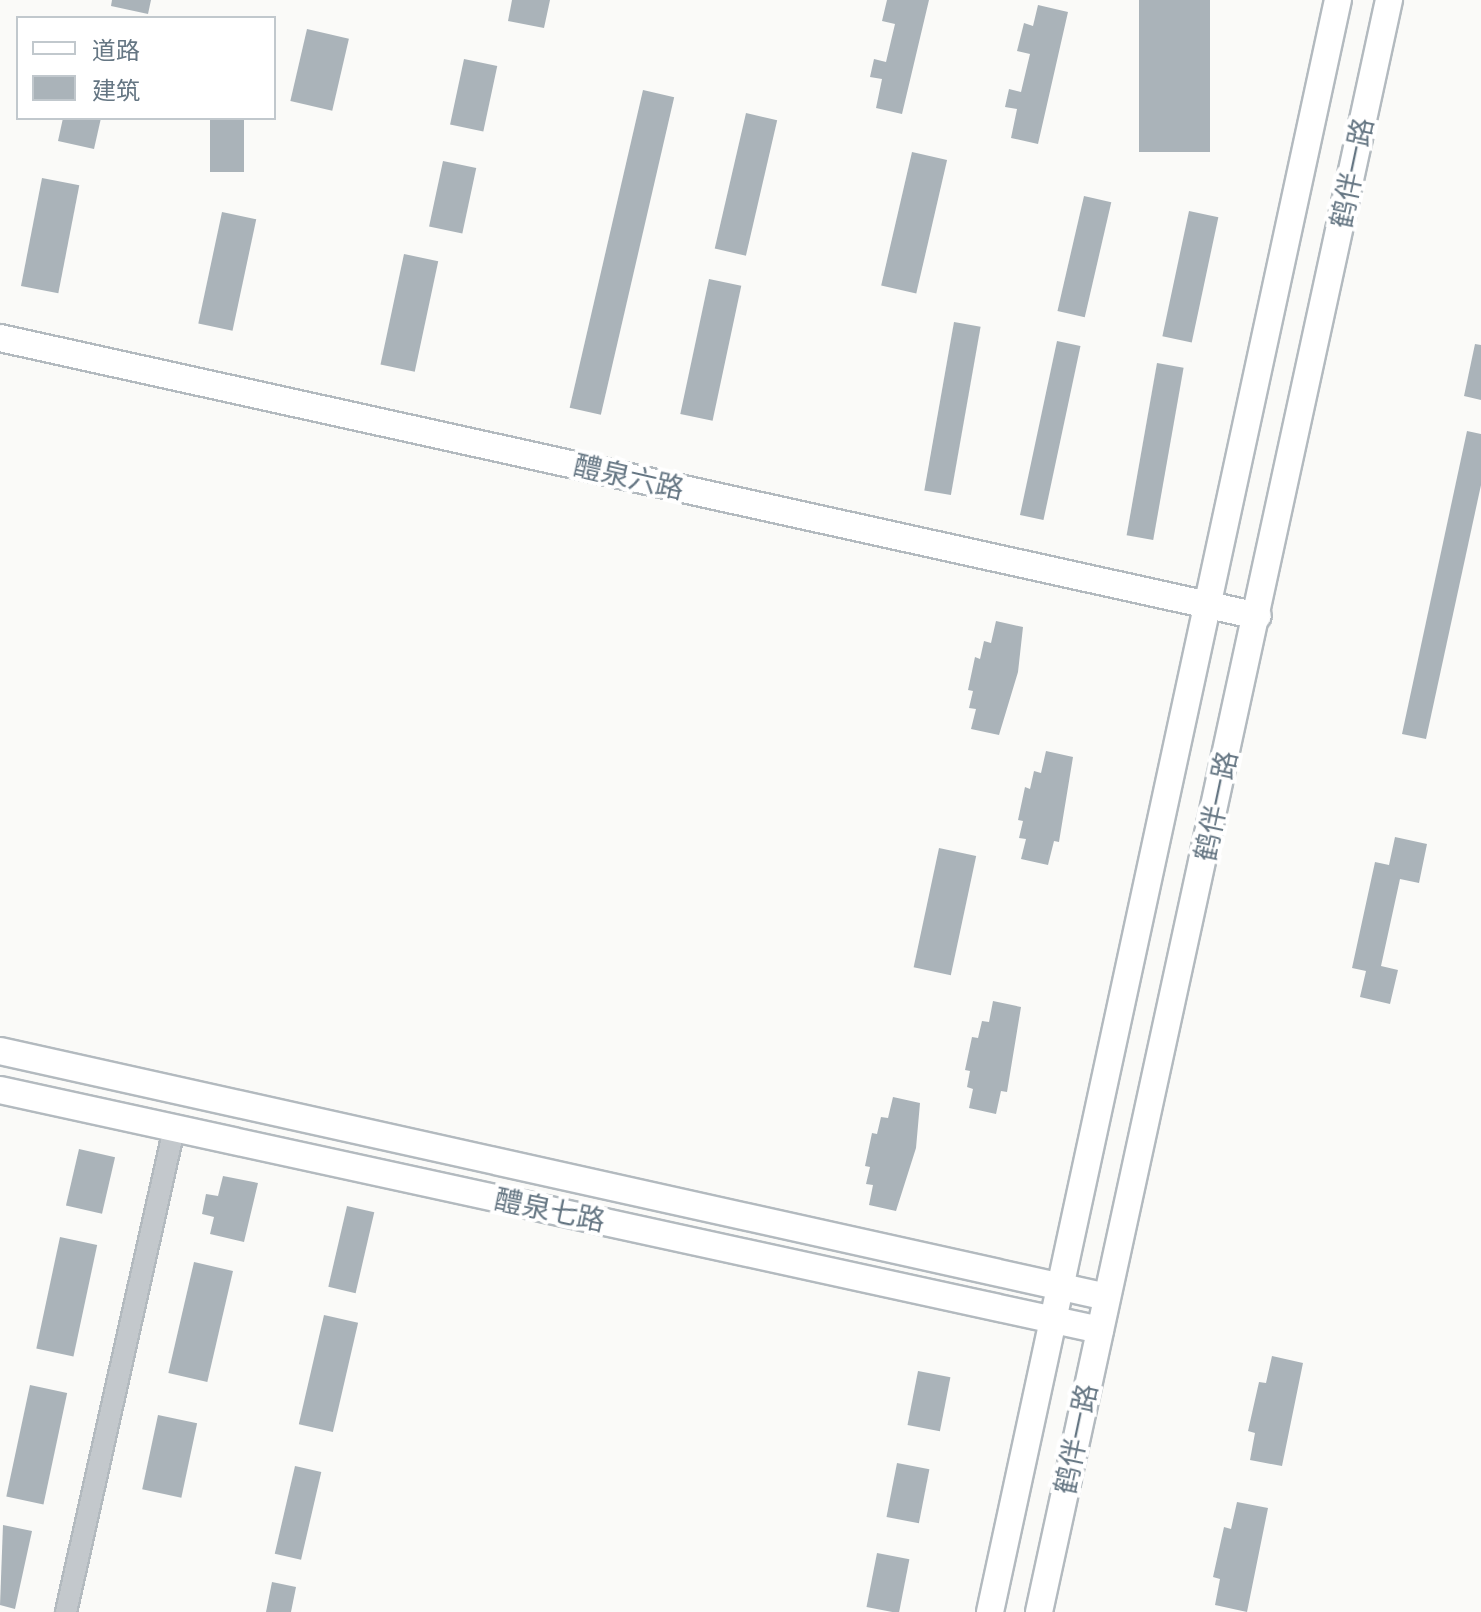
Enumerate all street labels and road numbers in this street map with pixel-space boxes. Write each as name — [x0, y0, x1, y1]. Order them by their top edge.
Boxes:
street label: 鹤伴一路 — [1324, 115, 1380, 231]
street label: 醴泉六路 — [571, 448, 687, 506]
street label: 鹤伴一路 — [1188, 748, 1244, 864]
street label: 醴泉七路 — [492, 1182, 608, 1238]
street label: 鹤伴一路 — [1048, 1381, 1104, 1497]

